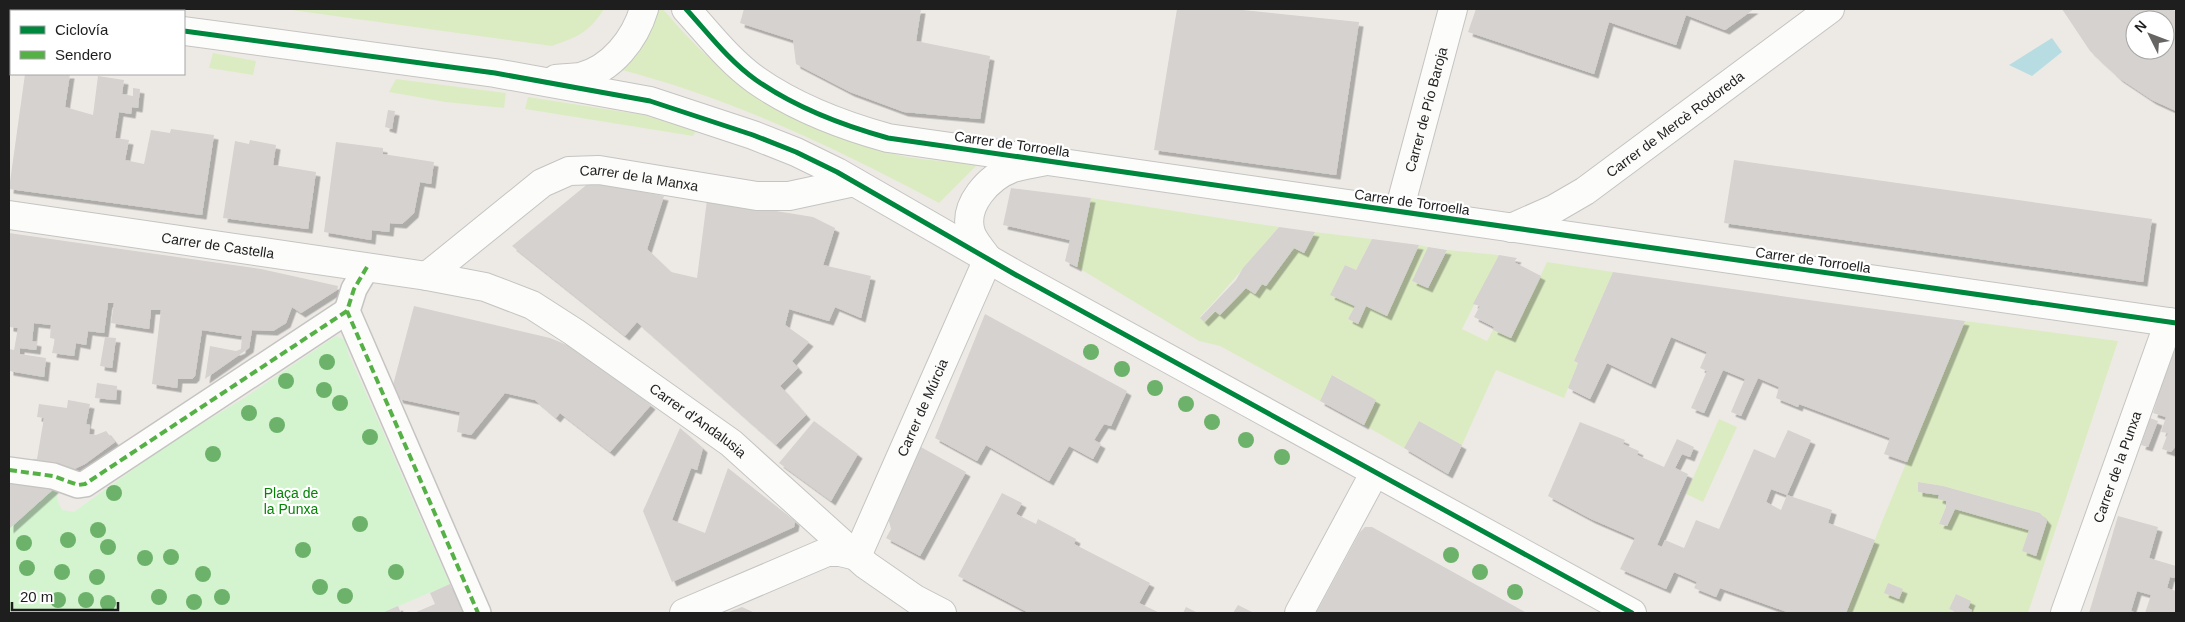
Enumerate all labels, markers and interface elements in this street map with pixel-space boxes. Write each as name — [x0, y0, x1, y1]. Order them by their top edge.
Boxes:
legend — [10, 10, 185, 75]
north arrow — [2125, 10, 2175, 60]
text: N — [2131, 17, 2150, 35]
text: Ciclovía — [55, 21, 109, 38]
street label: Carrer de Pío Baroja — [1402, 45, 1450, 174]
text: Sendero — [55, 46, 112, 63]
street label: Carrer de Mercè Rodoreda — [1603, 68, 1747, 180]
street label: Carrer de Torroella — [953, 128, 1071, 160]
street label: Carrer de la Manxa — [579, 162, 700, 194]
street label: Carrer de Torroella — [1353, 186, 1471, 218]
street label: Carrer de Castella — [160, 229, 275, 262]
street label: Carrer de Torroella — [1754, 244, 1872, 276]
street label: Carrer de Múrcia — [894, 356, 951, 459]
street label: Carrer d'Andalusia — [646, 380, 750, 461]
street label: Carrer de la Punxa — [2090, 409, 2145, 525]
park label: Plaça de la Punxa — [264, 485, 318, 517]
scale bar — [12, 580, 119, 612]
text: 20 m — [20, 588, 53, 605]

